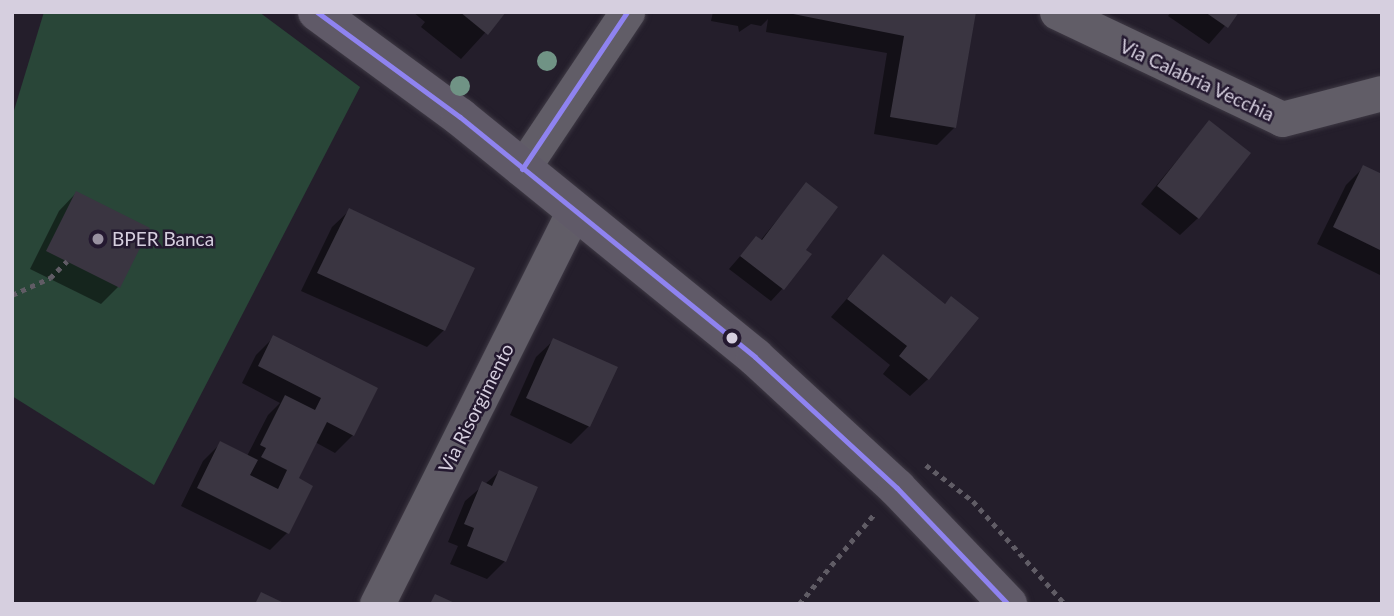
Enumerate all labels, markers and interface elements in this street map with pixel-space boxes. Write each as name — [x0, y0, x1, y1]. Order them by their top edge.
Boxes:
street label: Via Calabria Vecchia — [1116, 34, 1278, 126]
place label: BPER Banca — [112, 228, 214, 250]
marker: BPER Banca — [90, 231, 106, 247]
unlabelled marker — [725, 331, 739, 345]
street label: Via Risorgimento — [434, 340, 518, 476]

